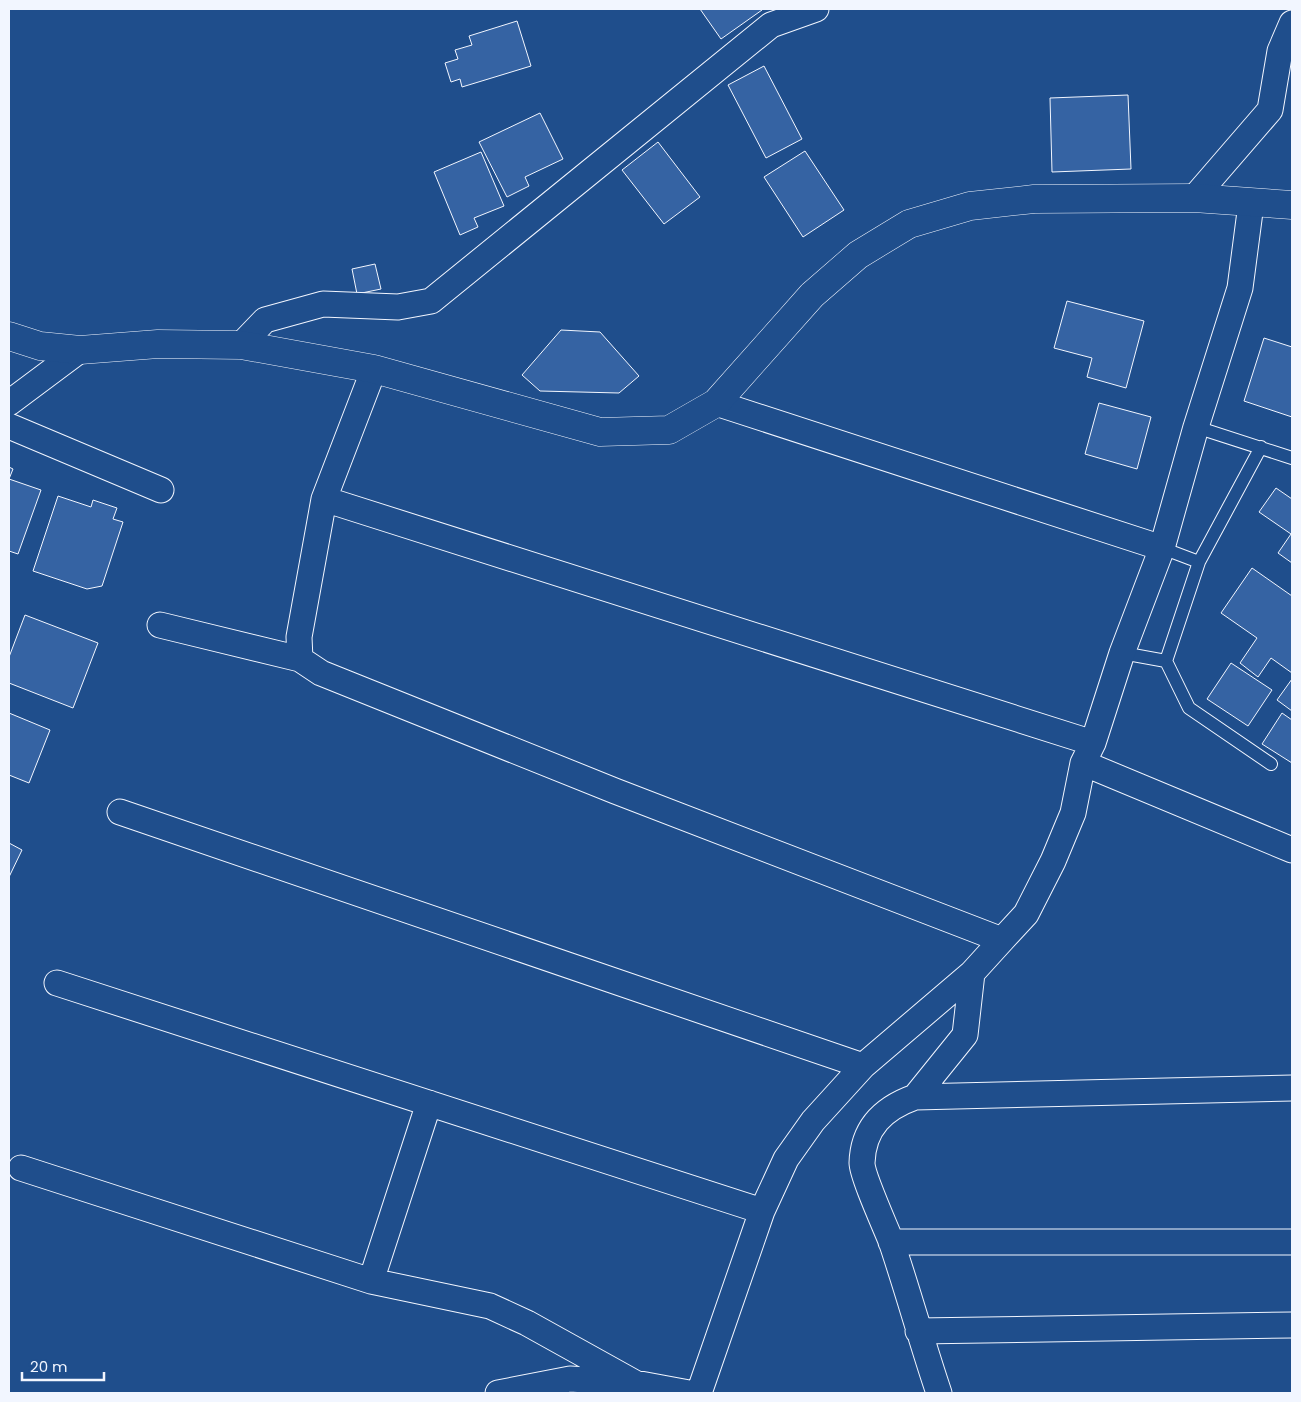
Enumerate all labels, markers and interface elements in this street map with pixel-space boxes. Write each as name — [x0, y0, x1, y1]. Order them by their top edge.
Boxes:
scale bar — [22, 1350, 105, 1382]
text: 20 m — [30, 1356, 68, 1377]

